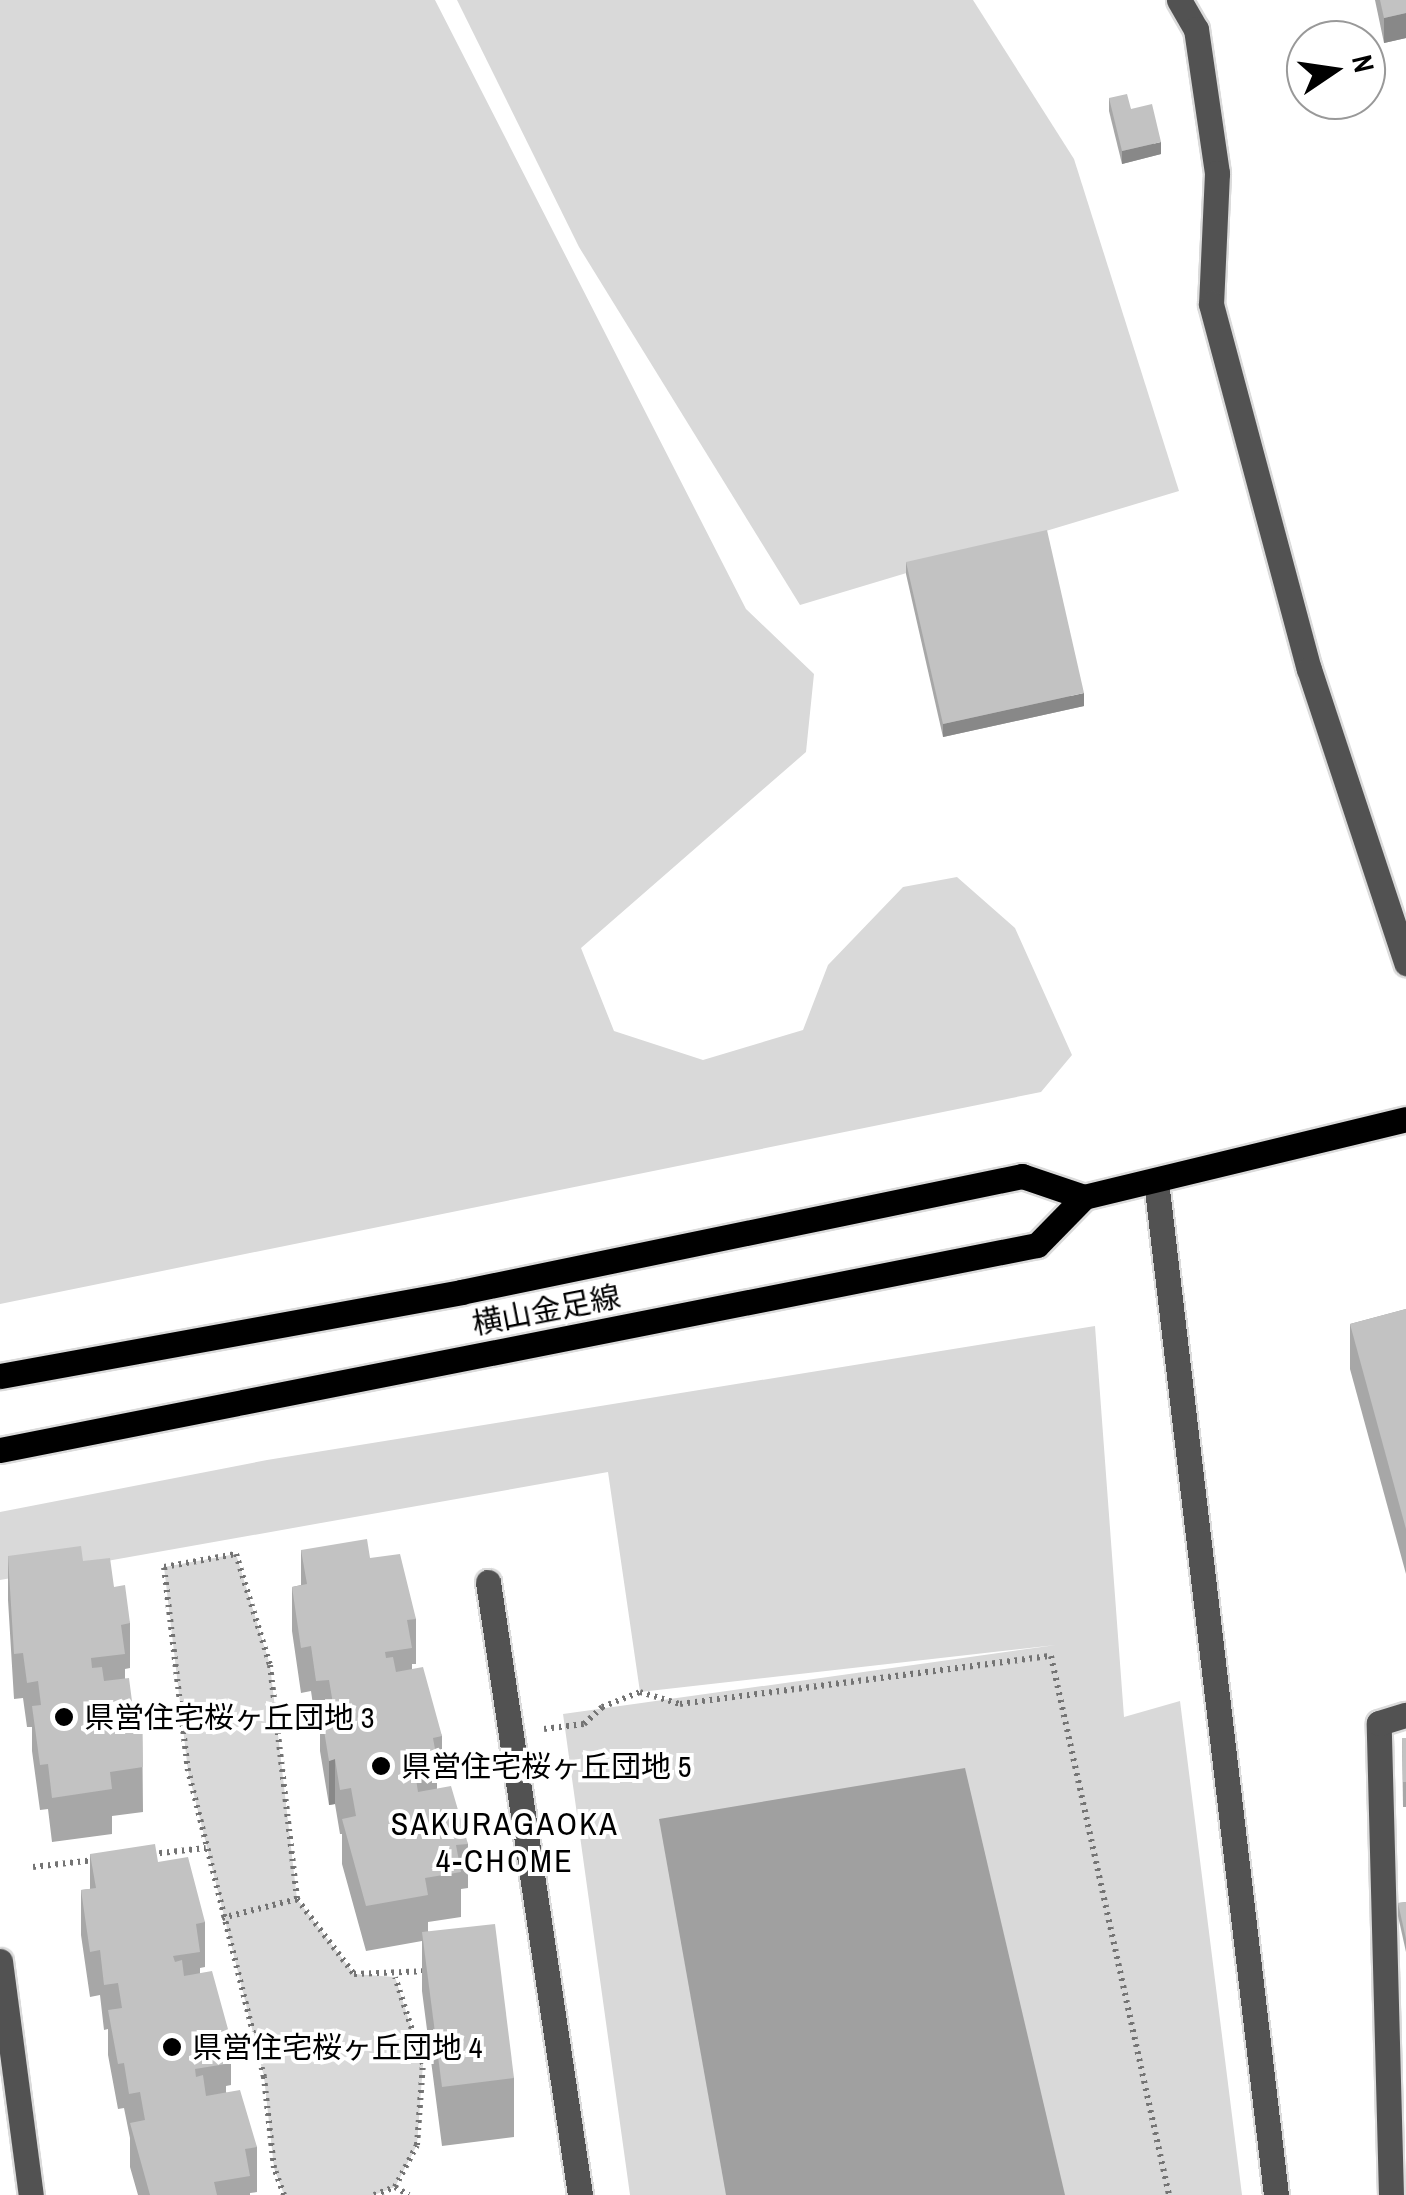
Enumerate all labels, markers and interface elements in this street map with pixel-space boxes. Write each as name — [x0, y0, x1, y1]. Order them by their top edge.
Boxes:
north arrow — [1286, 20, 1386, 120]
text: N — [1343, 51, 1384, 76]
street label: 横山金足線 — [469, 1278, 623, 1342]
place label: 県営住宅桜ヶ丘団地 3 — [84, 1699, 375, 1735]
marker: 県営住宅桜ヶ丘団地 3 — [53, 1706, 75, 1728]
place label: 県営住宅桜ヶ丘団地 5 — [401, 1748, 692, 1784]
marker: 県営住宅桜ヶ丘団地 5 — [370, 1755, 392, 1777]
district label: SAKURAGAOKA 4-CHOME — [391, 1806, 619, 1881]
place label: 県営住宅桜ヶ丘団地 4 — [192, 2029, 483, 2065]
marker: 県営住宅桜ヶ丘団地 4 — [161, 2036, 183, 2058]

